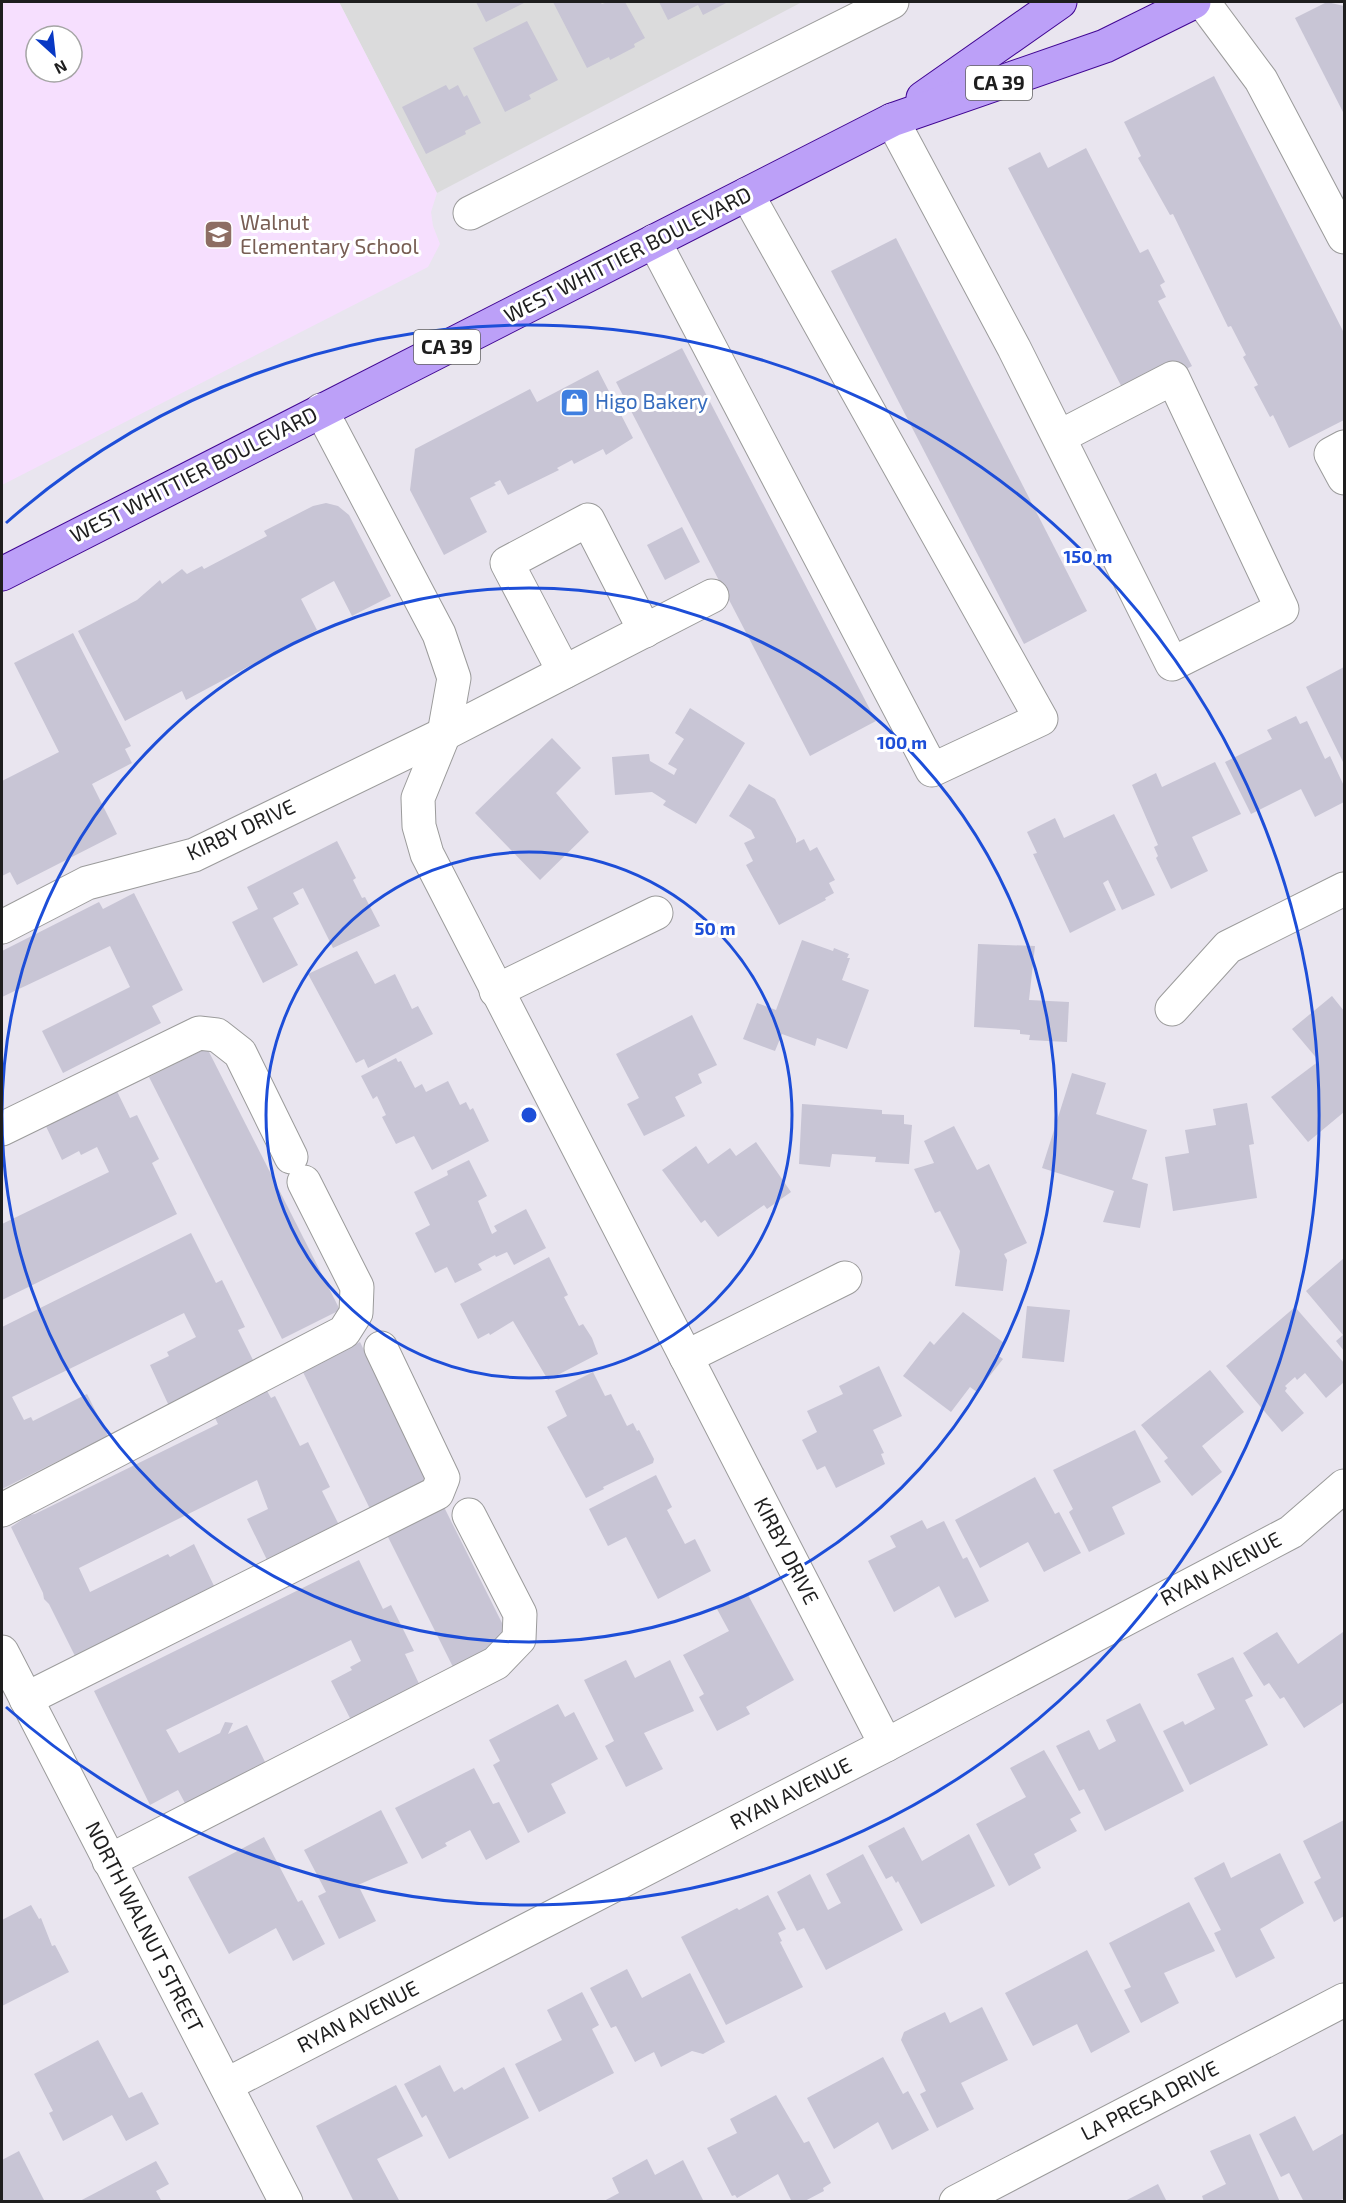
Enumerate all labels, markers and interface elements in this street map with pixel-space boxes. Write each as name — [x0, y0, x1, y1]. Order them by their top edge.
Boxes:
north arrow — [24, 24, 84, 84]
text: N — [52, 57, 71, 79]
road number: CA 39 — [966, 66, 1032, 100]
street label: WEST WHITTIER BOULEVARD — [500, 180, 755, 327]
place label: Walnut Elementary School — [240, 209, 420, 258]
school or university icon: Walnut Elementary School — [203, 219, 235, 251]
road number: CA 39 — [414, 330, 480, 364]
shop icon: Higo Bakery — [558, 386, 590, 418]
place label: Higo Bakery — [595, 388, 708, 413]
street label: WEST WHITTIER BOULEVARD — [66, 400, 321, 547]
text: 150 m — [1064, 545, 1112, 567]
text: 100 m — [877, 731, 927, 753]
street label: KIRBY DRIVE — [182, 793, 299, 865]
text: 50 m — [694, 917, 736, 939]
centre of rings — [519, 1105, 539, 1125]
street label: KIRBY DRIVE — [750, 1493, 825, 1608]
street label: RYAN AVENUE — [1156, 1525, 1285, 1610]
street label: RYAN AVENUE — [725, 1751, 855, 1834]
street label: NORTH WALNUT STREET — [81, 1817, 209, 2036]
street label: RYAN AVENUE — [292, 1974, 422, 2057]
street label: LA PRESA DRIVE — [1076, 2054, 1222, 2145]

